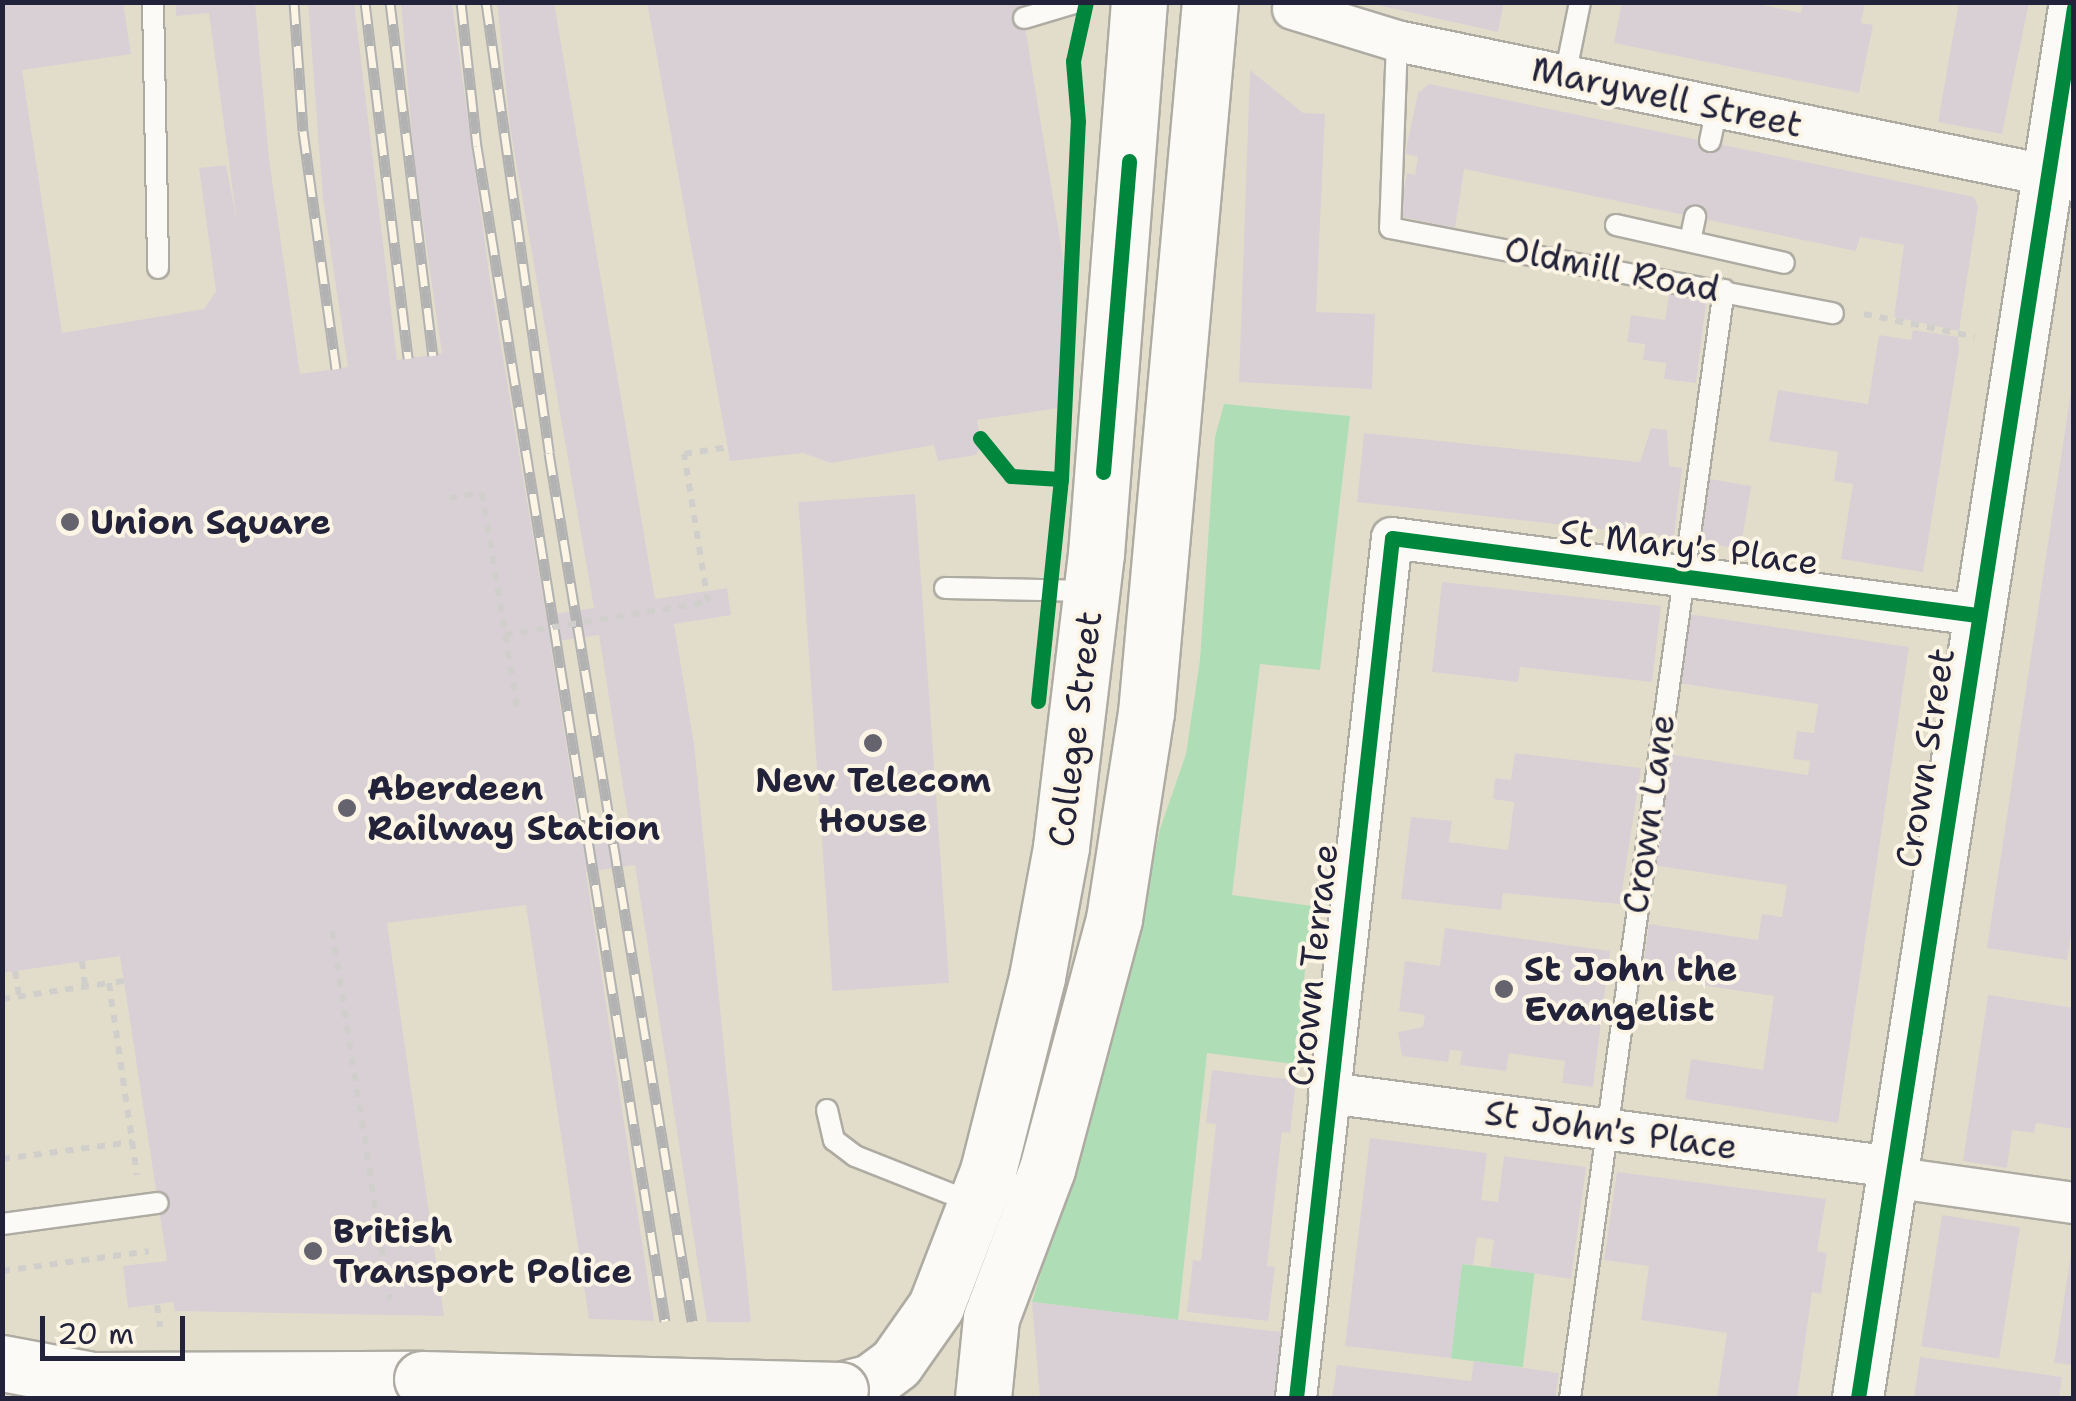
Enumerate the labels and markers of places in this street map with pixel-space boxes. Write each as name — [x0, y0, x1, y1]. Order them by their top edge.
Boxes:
place label: Union Square — [90, 501, 331, 543]
marker: Union Square — [59, 511, 81, 533]
marker: New Telecom House — [862, 732, 884, 754]
place label: New Telecom House — [755, 759, 991, 841]
place label: Aberdeen Railway Station — [367, 767, 660, 849]
marker: Aberdeen Railway Station — [336, 797, 358, 819]
place label: St John the Evangelist — [1524, 948, 1737, 1030]
marker: St John the Evangelist — [1493, 978, 1515, 1000]
place label: British Transport Police — [333, 1210, 632, 1292]
marker: British Transport Police — [302, 1240, 324, 1262]

